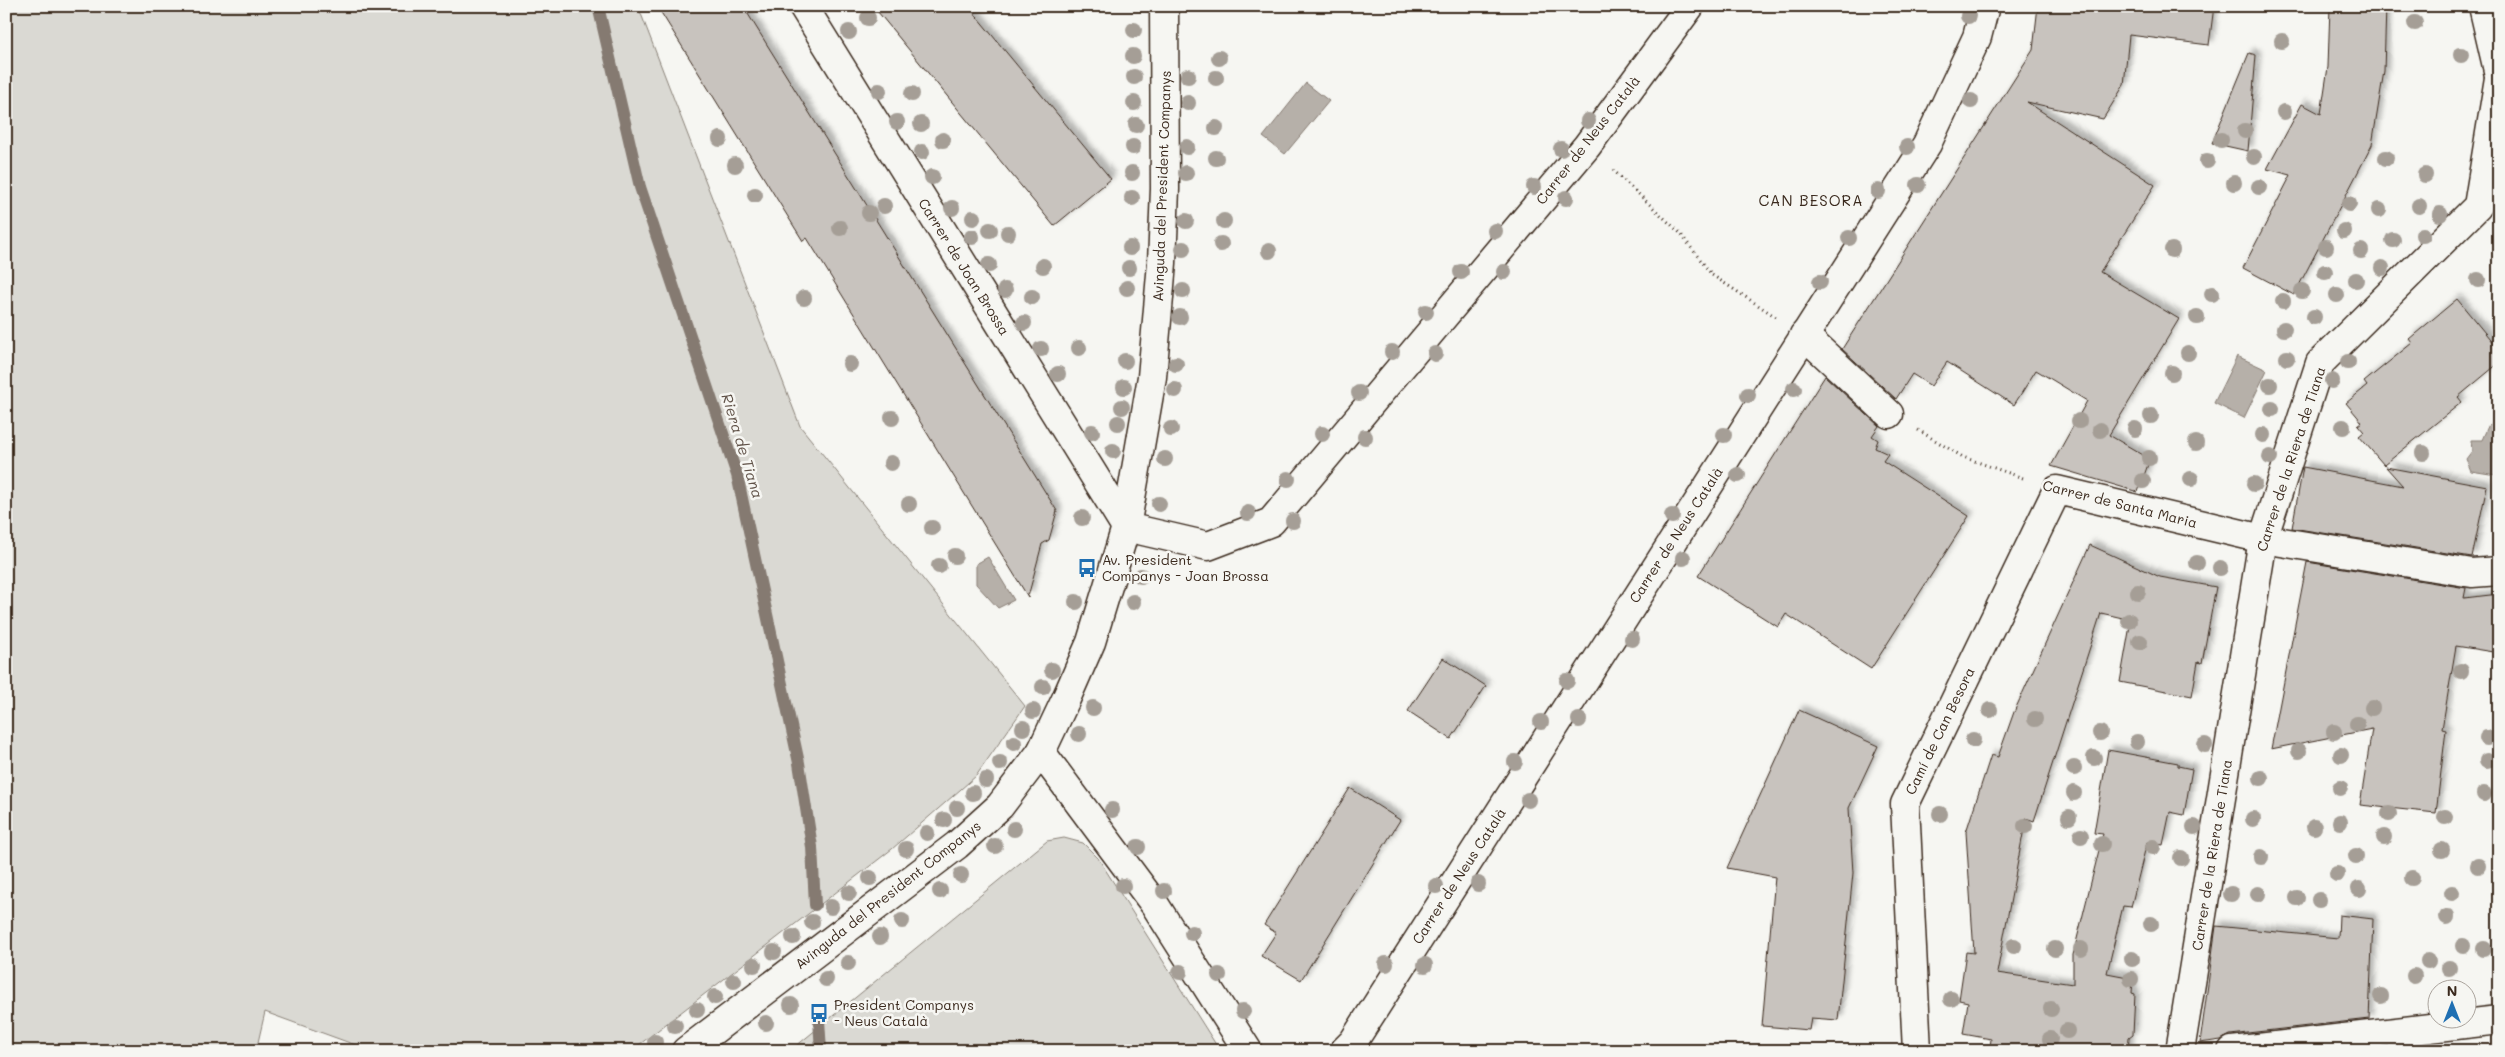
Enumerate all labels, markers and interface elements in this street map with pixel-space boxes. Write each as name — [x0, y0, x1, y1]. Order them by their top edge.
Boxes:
street label: Avinguda del President Companys — [1148, 70, 1175, 302]
street label: Carrer de Neus Català — [1531, 71, 1644, 208]
district label: CAN BESORA — [1758, 190, 1864, 210]
street label: Carrer de Joan Brossa — [914, 195, 1014, 339]
street label: Carrer de la Riera de Tiana — [2252, 364, 2329, 554]
water label: Riera de Tiana — [718, 391, 768, 501]
street label: Carrer de Neus Català — [1624, 463, 1727, 606]
street label: Carrer de Santa Maria — [2041, 475, 2199, 532]
place label: Av. President Companys - Joan Brossa — [1102, 550, 1269, 585]
bus stop icon: Av. President Companys - Joan Brossa — [1076, 557, 1098, 579]
street label: Camí de Can Besora — [1900, 664, 1979, 798]
street label: Carrer de la Riera de Tiana — [2187, 758, 2236, 952]
street label: Carrer de Neus Català — [1407, 804, 1510, 947]
street label: Avinguda del President Companys — [791, 816, 985, 973]
north arrow — [2428, 980, 2478, 1030]
text: N — [2447, 981, 2457, 1000]
place label: President Companys - Neus Català — [834, 995, 974, 1030]
bus stop icon: President Companys - Neus Català — [808, 1002, 830, 1024]

